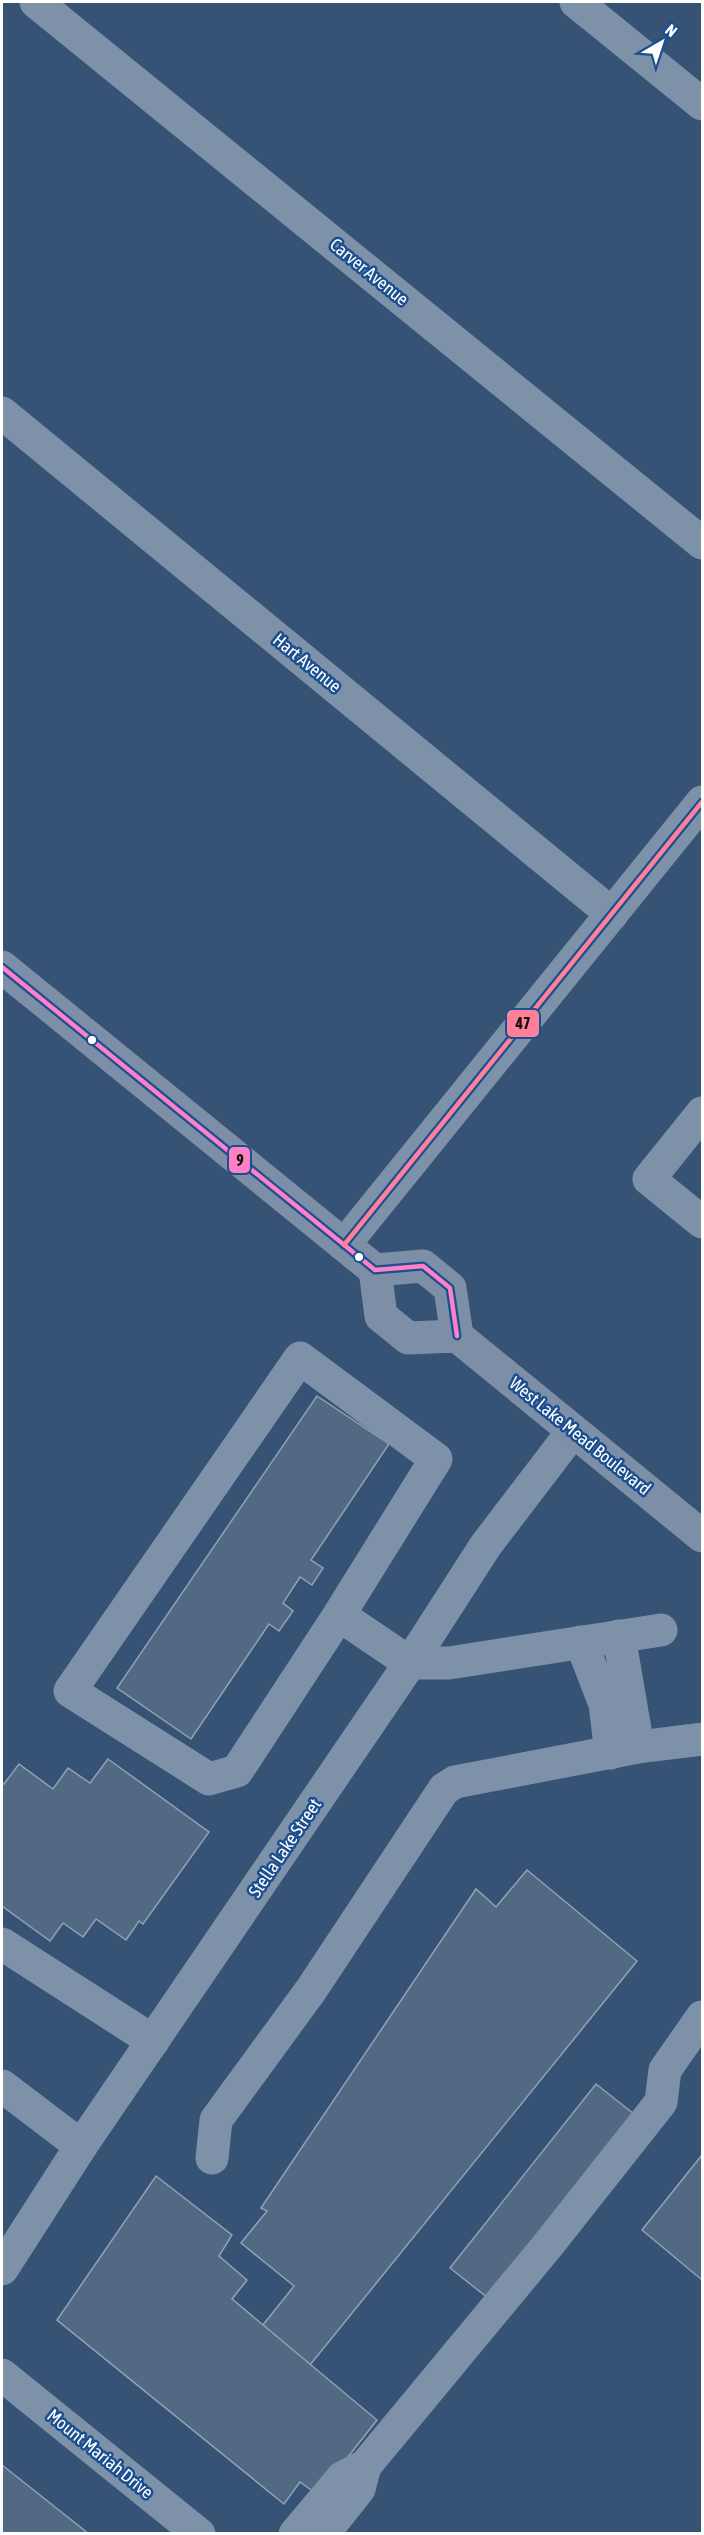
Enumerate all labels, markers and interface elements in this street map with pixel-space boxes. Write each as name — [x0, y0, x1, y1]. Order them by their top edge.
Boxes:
north arrow — [632, 12, 692, 72]
text: N — [662, 20, 681, 40]
street label: Carver Avenue — [326, 234, 413, 310]
street label: Hart Avenue — [269, 629, 346, 696]
line badge: 47 — [506, 1009, 540, 1038]
text: 47 — [514, 1014, 531, 1032]
unlabelled marker — [86, 1034, 98, 1046]
line badge: 9 — [228, 1146, 251, 1174]
text: 9 — [236, 1151, 244, 1169]
unlabelled marker — [353, 1251, 365, 1263]
street label: West Lake Mead Boulevard — [505, 1372, 655, 1499]
street label: Stella Lake Street — [244, 1795, 325, 1901]
street label: Mount Mariah Drive — [43, 2405, 157, 2503]

